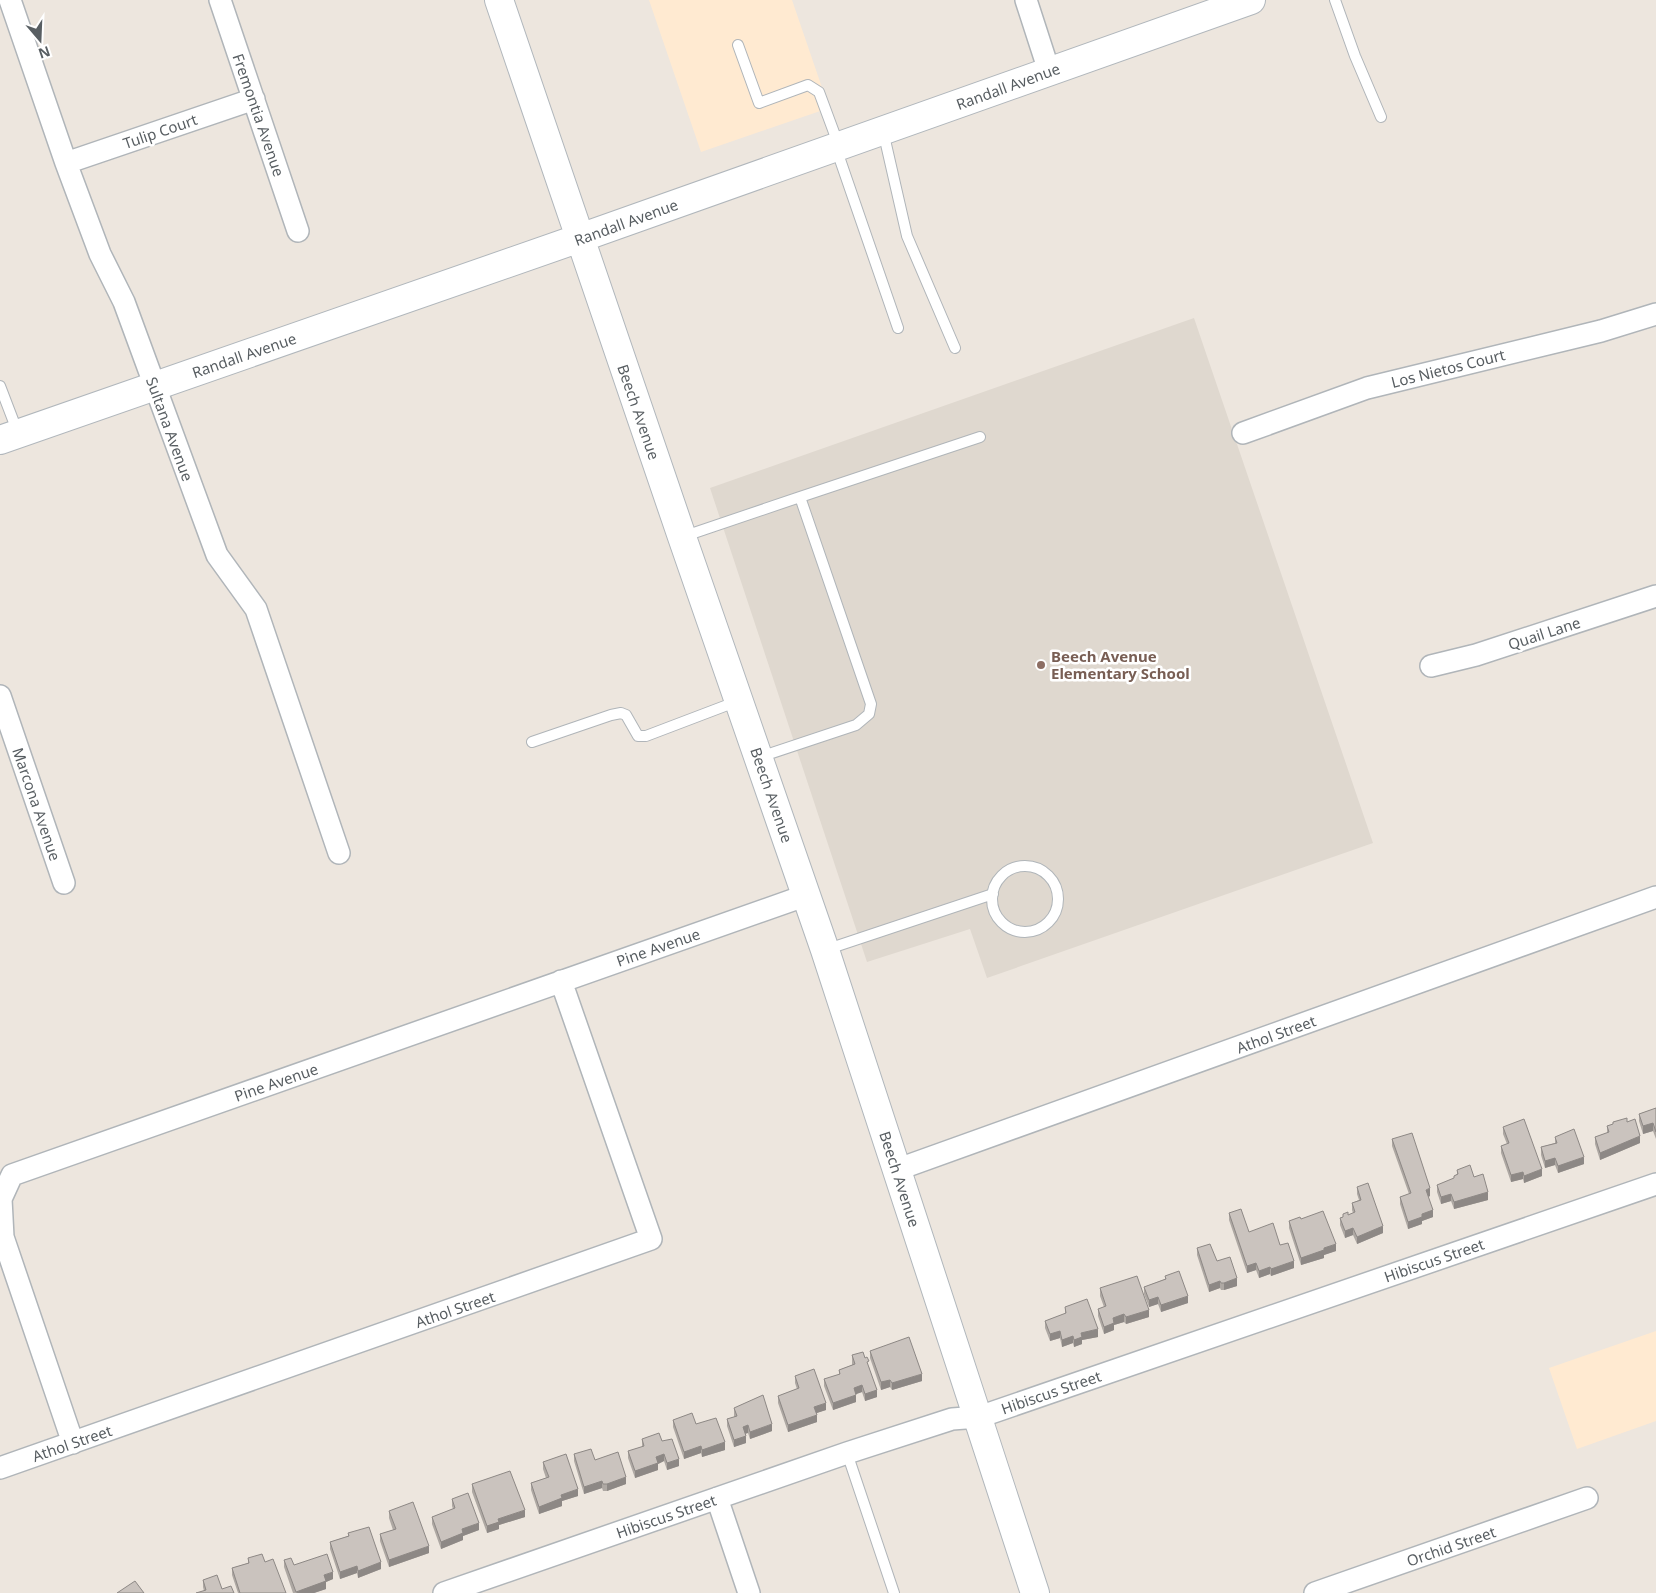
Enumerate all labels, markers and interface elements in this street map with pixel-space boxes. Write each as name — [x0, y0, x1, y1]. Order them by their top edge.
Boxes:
north arrow — [15, 15, 65, 65]
text: N — [36, 42, 53, 64]
street label: Fremontia Avenue — [229, 51, 289, 179]
street label: Randall Avenue — [953, 58, 1063, 114]
street label: Tulip Court — [120, 109, 200, 153]
street label: Randall Avenue — [571, 194, 681, 250]
street label: Randall Avenue — [189, 328, 299, 382]
street label: Los Nietos Court — [1389, 344, 1508, 392]
street label: Beech Avenue — [613, 362, 665, 462]
street label: Sultana Avenue — [142, 374, 198, 484]
street label: Quail Lane — [1505, 612, 1583, 654]
place label: Beech Avenue Elementary School — [1051, 646, 1190, 683]
marker: Beech Avenue Elementary School — [1035, 659, 1047, 671]
street label: Marcona Avenue — [8, 745, 66, 863]
street label: Beech Avenue — [746, 745, 798, 845]
street label: Pine Avenue — [613, 923, 703, 971]
street label: Athol Street — [1234, 1010, 1319, 1058]
street label: Pine Avenue — [231, 1058, 321, 1106]
street label: Beech Avenue — [875, 1128, 925, 1230]
street label: Hibiscus Street — [1381, 1233, 1487, 1286]
street label: Athol Street — [413, 1286, 498, 1332]
street label: Hibiscus Street — [998, 1365, 1104, 1418]
street label: Athol Street — [30, 1420, 115, 1466]
street label: Hibiscus Street — [613, 1489, 719, 1542]
street label: Orchid Street — [1404, 1521, 1499, 1571]

